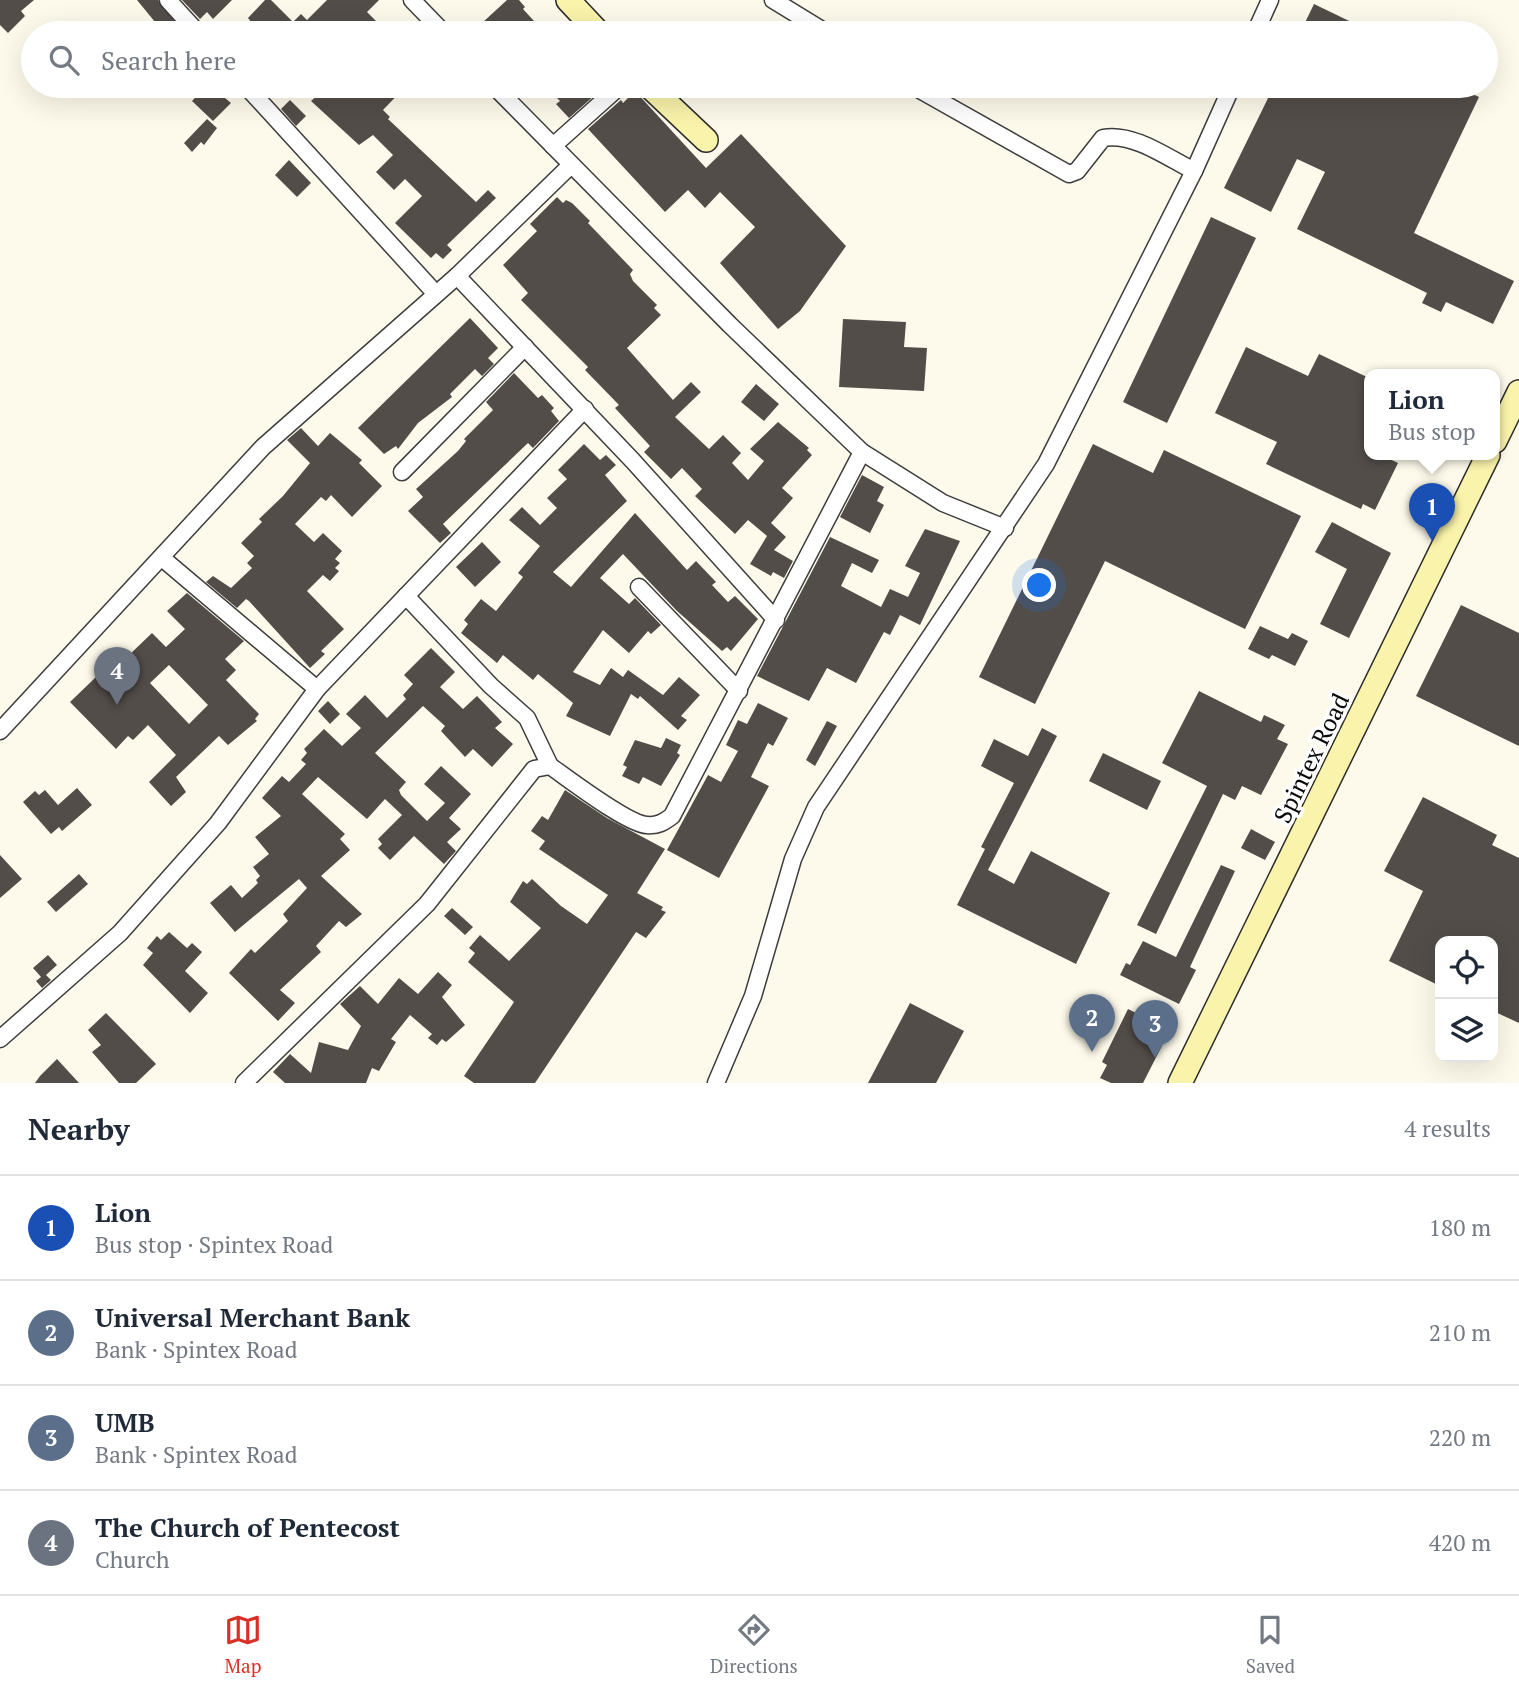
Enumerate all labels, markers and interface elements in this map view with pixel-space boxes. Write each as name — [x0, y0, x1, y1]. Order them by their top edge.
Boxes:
search box — [21, 21, 1498, 98]
icon: search — [45, 41, 83, 79]
text: Search here — [101, 43, 236, 77]
popup — [1364, 369, 1500, 460]
text: Lion — [1388, 382, 1444, 416]
text: Bus stop — [1388, 416, 1476, 447]
pin: 1 — [1409, 483, 1455, 541]
your location — [1022, 568, 1056, 602]
pin: 4 — [94, 647, 140, 705]
street label: Spintex Road — [1266, 688, 1356, 828]
map controls — [1435, 936, 1498, 1062]
button: locate — [1435, 936, 1498, 999]
pin: 2 — [1069, 994, 1115, 1052]
button: layers — [1435, 999, 1498, 1062]
pin: 3 — [1132, 1000, 1178, 1058]
text: Nearby — [28, 1109, 130, 1149]
text: 4 results — [1404, 1113, 1491, 1144]
text: Lion — [95, 1195, 151, 1229]
text: 1 — [45, 1212, 58, 1243]
text: 180 m — [1429, 1212, 1491, 1243]
text: Bus stop · Spintex Road — [95, 1229, 333, 1260]
text: Universal Merchant Bank — [95, 1300, 410, 1334]
text: 2 — [45, 1317, 58, 1348]
text: 210 m — [1429, 1317, 1491, 1348]
text: Bank · Spintex Road — [95, 1334, 297, 1365]
text: UMB — [95, 1405, 155, 1439]
text: 3 — [45, 1422, 58, 1453]
text: 220 m — [1429, 1422, 1491, 1453]
text: Bank · Spintex Road — [95, 1439, 297, 1470]
text: The Church of Pentecost — [95, 1510, 400, 1544]
text: 4 — [45, 1527, 58, 1558]
text: 420 m — [1429, 1527, 1491, 1558]
text: Church — [95, 1544, 170, 1575]
tab: Map — [224, 1611, 262, 1678]
tab: Directions — [710, 1611, 798, 1678]
tab: Saved — [1246, 1611, 1295, 1678]

